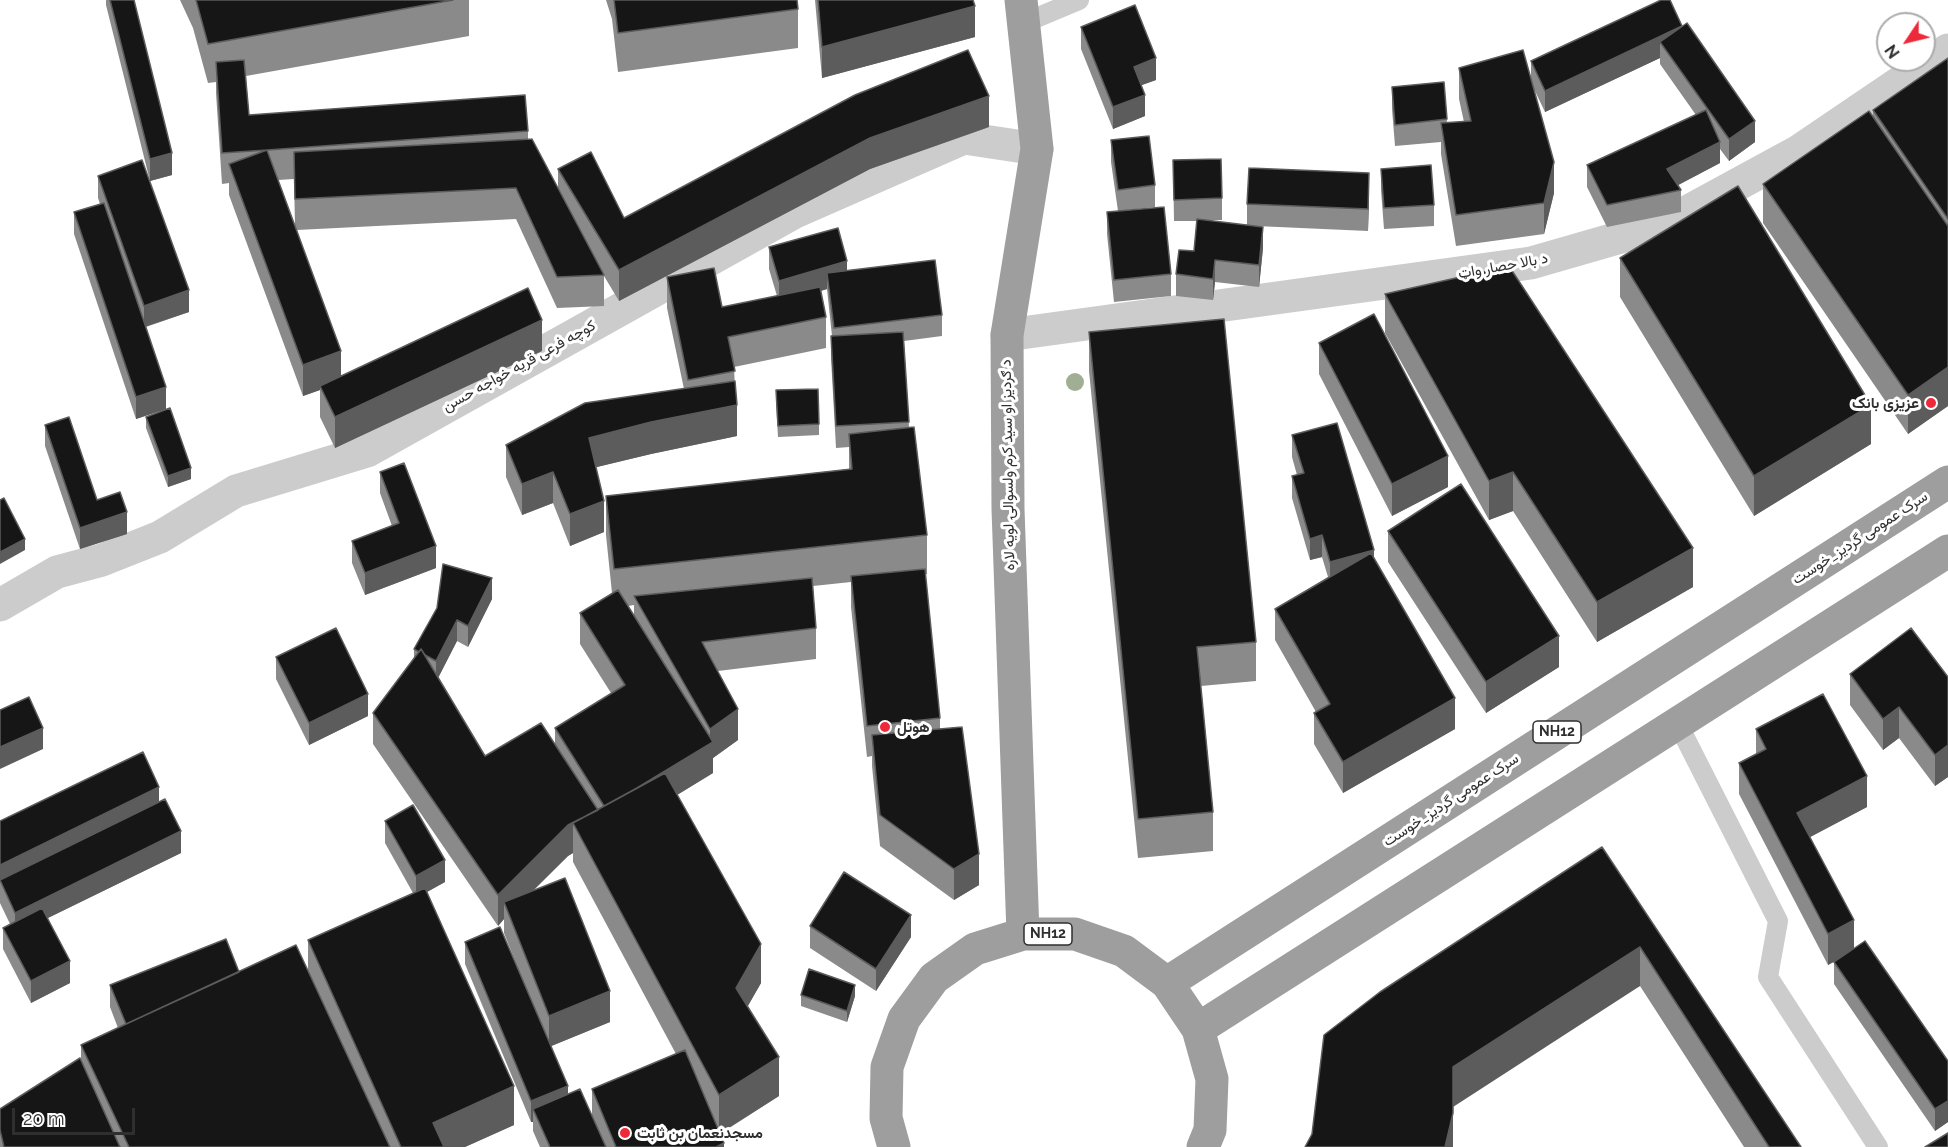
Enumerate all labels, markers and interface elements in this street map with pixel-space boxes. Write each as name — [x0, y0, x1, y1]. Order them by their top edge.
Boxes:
north arrow — [1876, 12, 1936, 72]
text: N — [1881, 41, 1904, 62]
street label: د بالا حصار واټ — [1457, 249, 1549, 283]
street label: کوچه فرعی قریه خواجه حسن — [439, 316, 599, 416]
street label: د ګردیز او سید کرم ولسوالۍ لویه لاره — [997, 359, 1019, 571]
place label: عزیزی بانک — [1852, 394, 1919, 412]
marker: عزیزی بانک — [1924, 396, 1938, 410]
street label: سرک عمومی گردیز_خوست — [1789, 488, 1931, 588]
place label: هوتل — [897, 718, 930, 736]
marker: هوتل — [878, 720, 892, 734]
road number: NH12 — [1533, 721, 1581, 743]
street label: سرک عمومی گردیز_خوست — [1380, 750, 1522, 850]
road number: NH12 — [1024, 923, 1072, 945]
scale bar — [15, 1096, 138, 1134]
text: 20 m — [23, 1108, 65, 1129]
place label: مسجدنعمان بن ثابت — [637, 1124, 763, 1142]
marker: مسجدنعمان بن ثابت — [618, 1126, 632, 1140]

